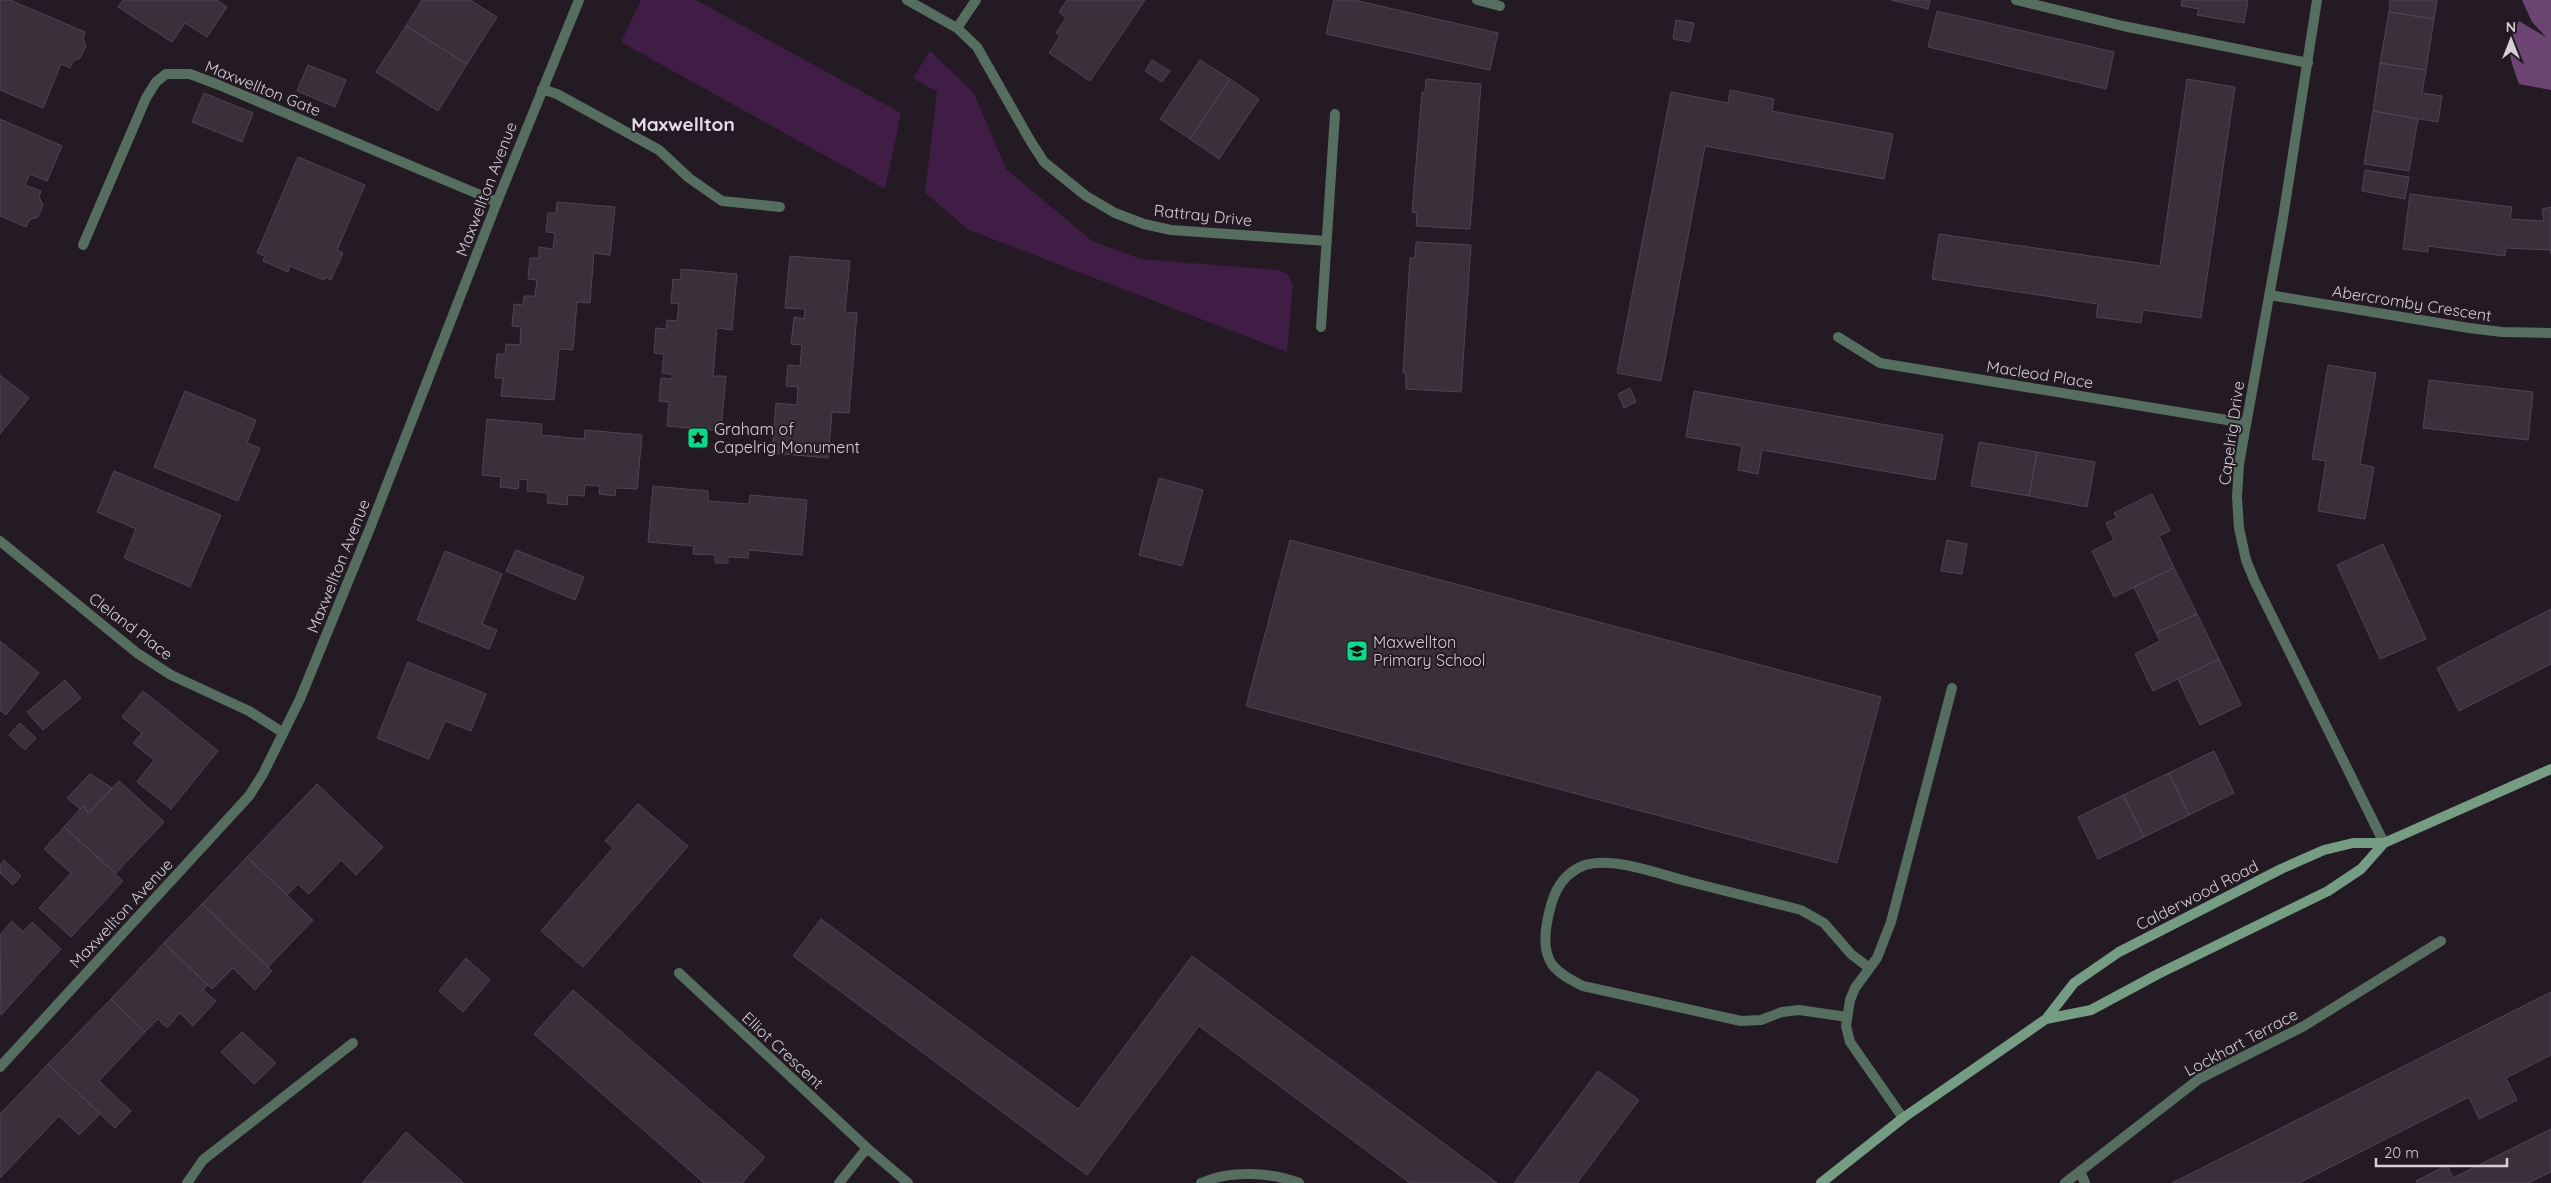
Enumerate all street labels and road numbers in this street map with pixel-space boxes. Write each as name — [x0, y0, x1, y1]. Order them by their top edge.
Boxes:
street label: Maxwellton Gate — [202, 56, 324, 120]
street label: Maxwellton Avenue — [451, 119, 521, 259]
street label: Rattray Drive — [1153, 200, 1253, 230]
street label: Abercromby Crescent — [2331, 281, 2493, 325]
street label: Macleod Place — [1985, 356, 2095, 392]
street label: Capelrig Drive — [2214, 380, 2248, 486]
street label: Maxwellton Avenue — [302, 496, 374, 636]
street label: Cleland Place — [85, 588, 177, 664]
street label: Maxwellton Avenue — [65, 854, 177, 972]
street label: Calderwood Road — [2133, 856, 2261, 934]
street label: Lockhart Terrace — [2181, 1004, 2301, 1080]
street label: Elliot Crescent — [738, 1007, 828, 1093]

